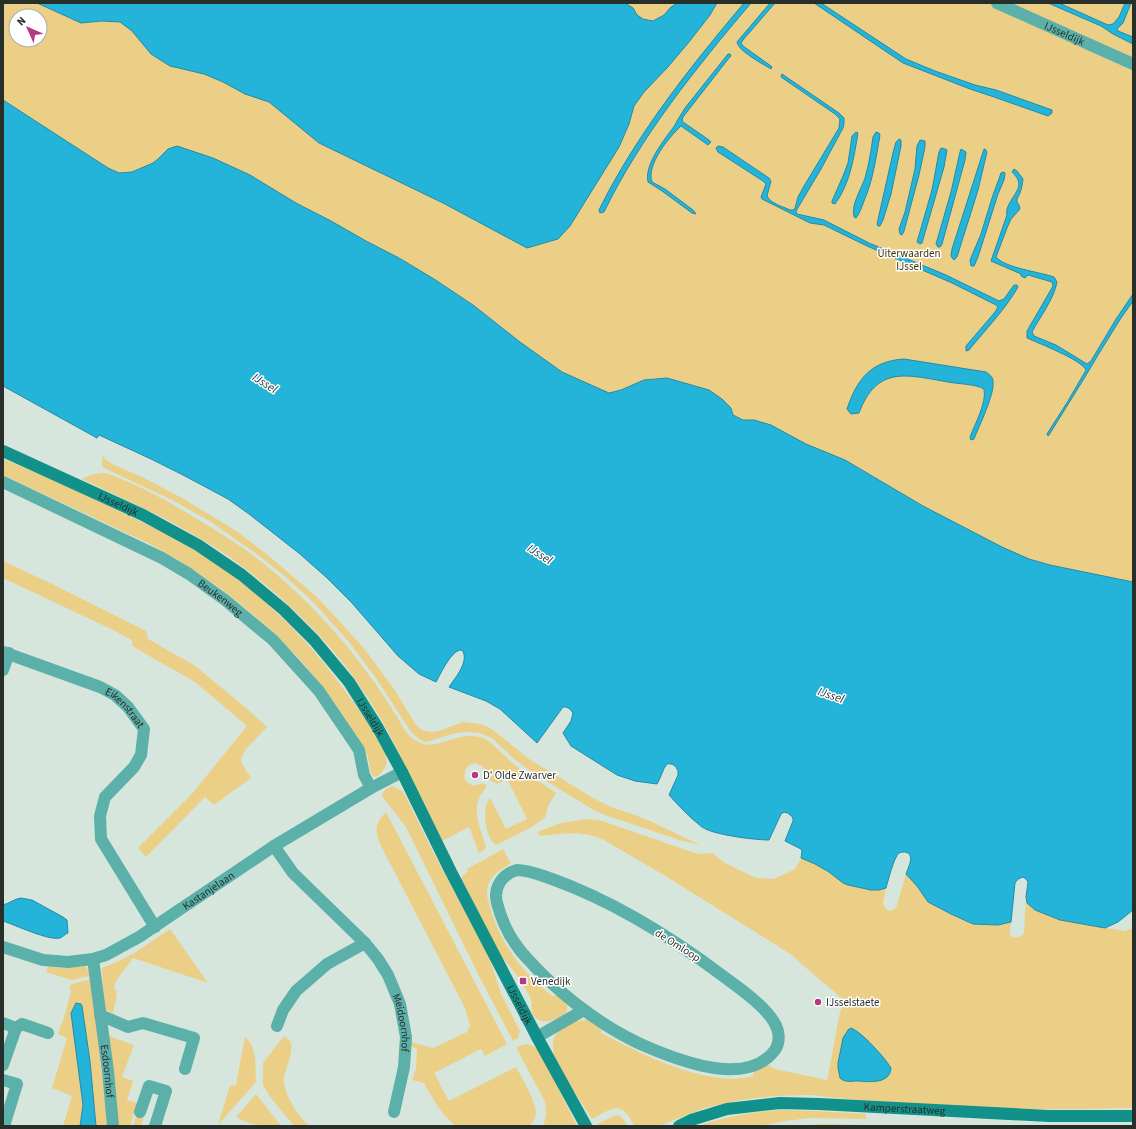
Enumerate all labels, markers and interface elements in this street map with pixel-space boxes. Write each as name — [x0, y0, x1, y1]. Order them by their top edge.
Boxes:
north arrow — [8, 8, 48, 48]
text: N — [13, 13, 29, 29]
street label: IJsseldijk — [1042, 18, 1087, 50]
park label: Uiterwaarden IJssel — [877, 246, 941, 274]
water label: IJssel — [249, 369, 281, 398]
street label: IJsseldijk — [96, 489, 141, 520]
water label: IJssel — [524, 540, 556, 569]
street label: Beukenweg — [195, 576, 247, 620]
water label: IJssel — [815, 683, 846, 708]
street label: Eikenstraat — [102, 684, 148, 731]
street label: IJsseldijk — [353, 695, 388, 740]
place label: D' Olde Zwarver — [483, 768, 556, 783]
marker: D' Olde Zwarver — [470, 770, 480, 780]
street label: Kastanjelaan — [180, 868, 237, 914]
street label: de Omloop — [652, 926, 703, 965]
place label: Venedijk — [531, 974, 571, 989]
marker: Venedijk — [518, 976, 528, 986]
street label: IJsseldijk — [503, 982, 536, 1028]
street label: Meidoornhof — [388, 991, 413, 1053]
place label: IJsselstaete — [826, 995, 880, 1010]
marker: IJsselstaete — [813, 997, 823, 1007]
street label: Esdoornhof — [97, 1044, 117, 1099]
street label: Kamperstraatweg — [863, 1099, 946, 1119]

